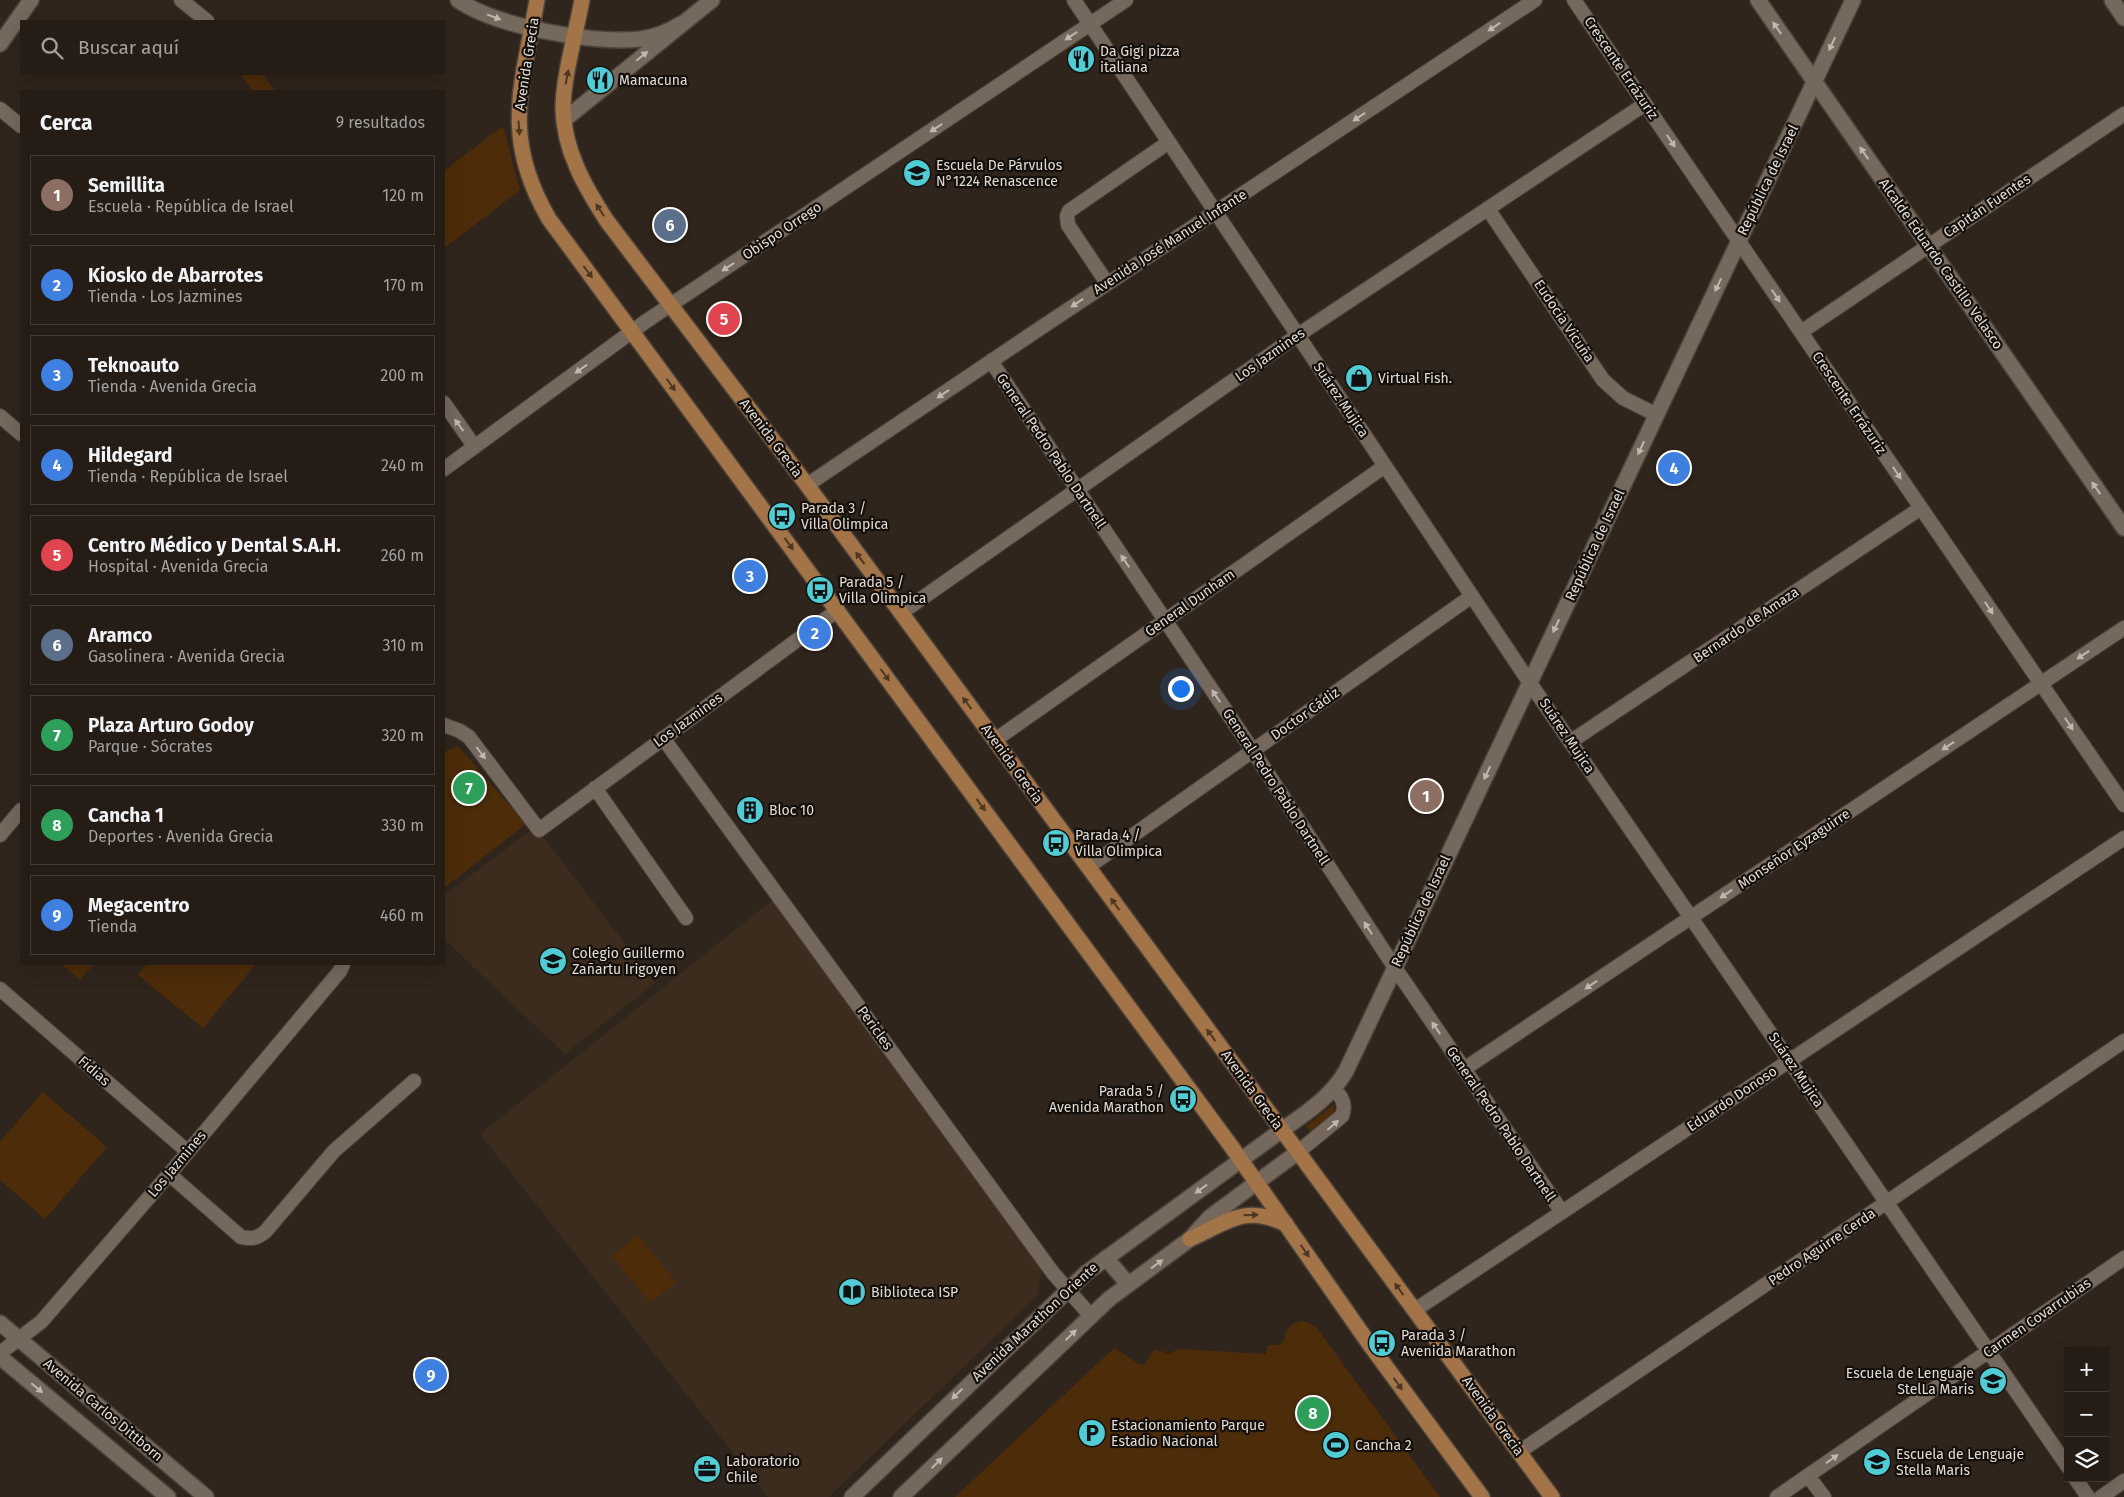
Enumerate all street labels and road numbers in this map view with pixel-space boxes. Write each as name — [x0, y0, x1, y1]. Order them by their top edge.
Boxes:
street label: Crescente Errázuriz — [1580, 13, 1662, 123]
street label: Avenida Grecia — [511, 16, 543, 112]
street label: República de Israel — [1734, 122, 1802, 238]
street label: Capitán Fuentes — [1940, 170, 2034, 241]
street label: Alcalde Eduardo Castillo Velasco — [1875, 175, 2007, 353]
street label: Avenida José Manuel Infante — [1090, 186, 1250, 298]
street label: Obispo Orrego — [739, 198, 825, 264]
street label: Eudocia Vicuña — [1530, 276, 1598, 366]
street label: Los Jazmines — [1232, 324, 1309, 385]
street label: Crescente Errázuriz — [1808, 348, 1890, 458]
street label: Suárez Mujica — [1310, 359, 1372, 441]
street label: General Pedro Pablo Dartnell — [993, 370, 1109, 532]
street label: Avenida Grecia — [736, 395, 806, 481]
street label: República de Israel — [1562, 486, 1628, 604]
street label: General Dunham — [1142, 566, 1238, 640]
street label: Bernardo de Amaza — [1690, 583, 1802, 667]
street label: Doctor Cádiz — [1267, 684, 1343, 744]
street label: Los Jazmines — [650, 689, 726, 751]
street label: Suárez Mujica — [1536, 695, 1598, 777]
street label: General Pedro Pablo Dartnell — [1219, 706, 1333, 868]
street label: Avenida Grecia — [977, 721, 1047, 807]
street label: Monseñor Eyzaguirre — [1735, 805, 1853, 893]
street label: República de Israel — [1388, 852, 1454, 970]
street label: Pericles — [854, 1003, 897, 1053]
street label: Suárez Mujica — [1765, 1029, 1827, 1111]
street label: General Pedro Pablo Dartnell — [1443, 1043, 1559, 1205]
street label: Avenida Grecia — [1217, 1047, 1287, 1133]
street label: Fidias — [75, 1053, 114, 1090]
street label: Eduardo Donoso — [1684, 1063, 1780, 1135]
street label: Los Jazmines — [144, 1127, 210, 1201]
street label: Pedro Aguirre Cerda — [1765, 1205, 1879, 1289]
street label: Avenida Marathon Oriente — [968, 1259, 1102, 1385]
street label: Carmen Covarrubias — [1980, 1274, 2094, 1362]
street label: Avenida Carlos Dittborn — [40, 1355, 166, 1465]
street label: Avenida Grecia — [1458, 1373, 1528, 1459]

